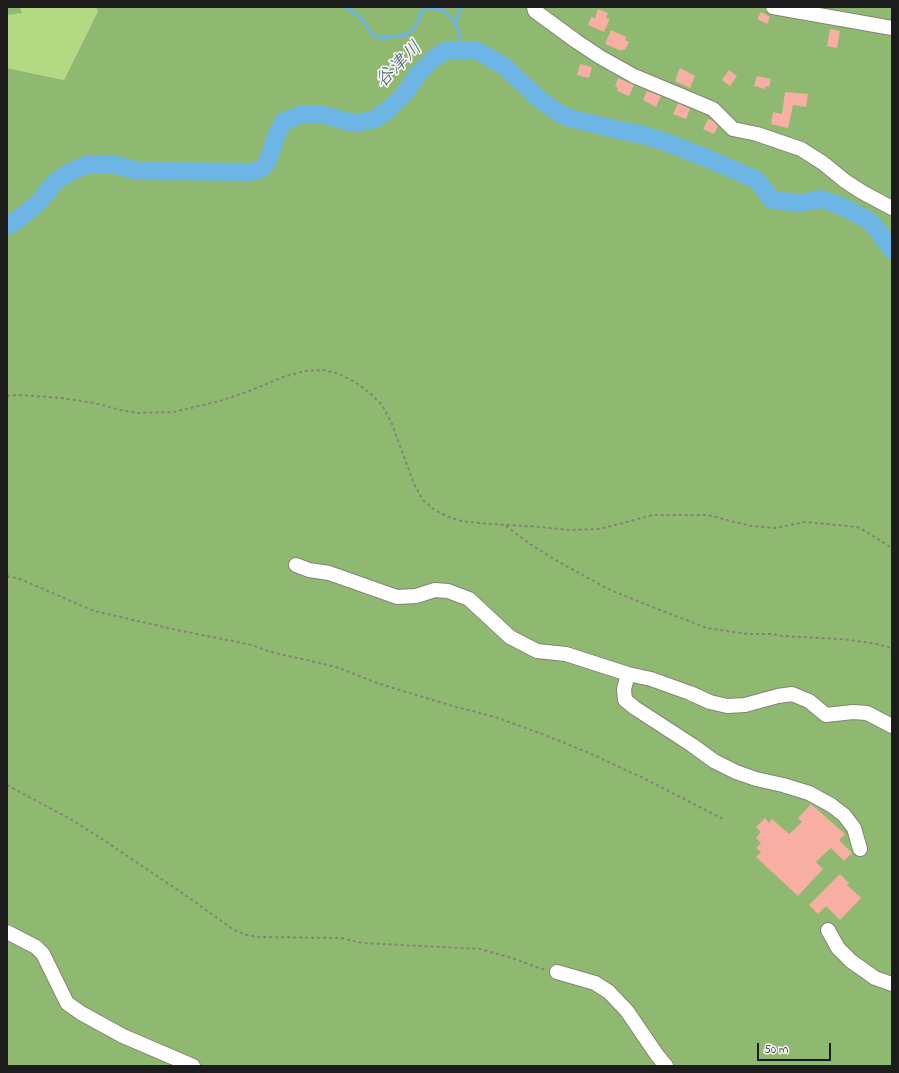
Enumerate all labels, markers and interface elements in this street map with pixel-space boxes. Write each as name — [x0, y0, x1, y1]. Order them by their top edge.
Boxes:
water label: 谷津川 — [372, 38, 428, 94]
scale bar — [759, 1035, 833, 1061]
text: 50 m — [764, 1041, 788, 1059]

